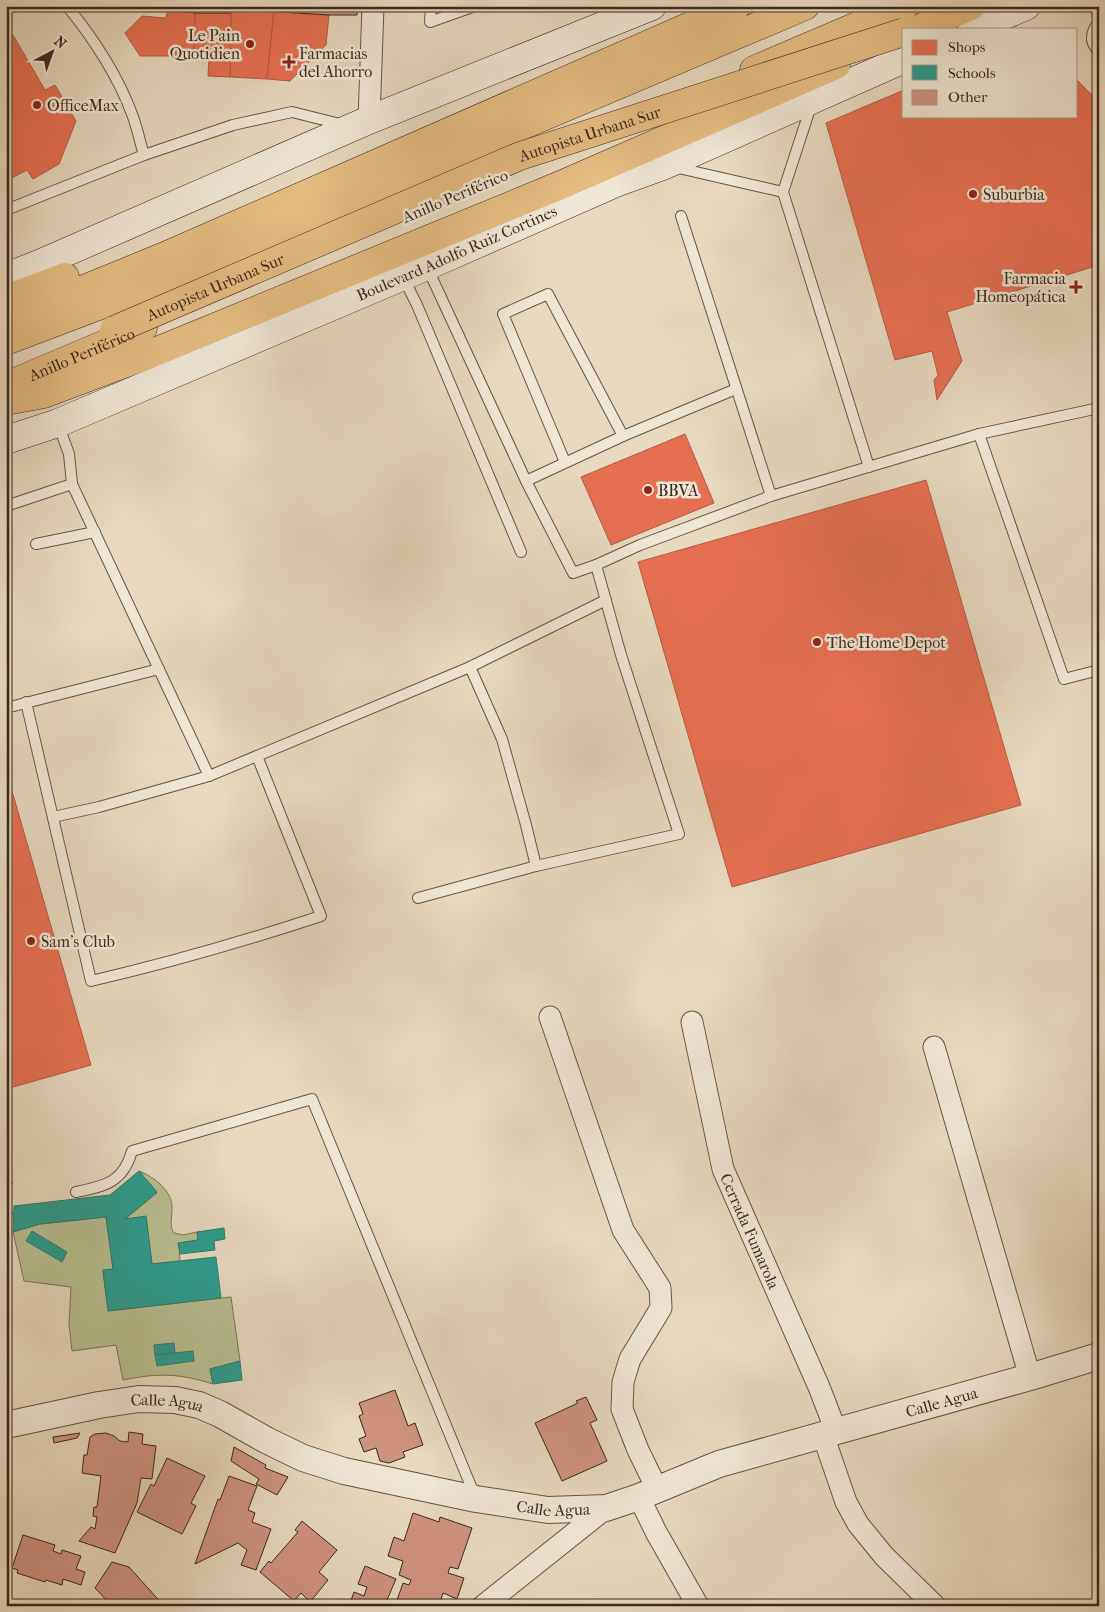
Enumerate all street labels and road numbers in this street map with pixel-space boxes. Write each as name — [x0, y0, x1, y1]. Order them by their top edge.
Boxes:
street label: Autopista Urbana Sur — [515, 102, 663, 166]
street label: Anillo Periférico — [398, 165, 511, 227]
street label: Boulevard Adolfo Ruiz Cortines — [353, 201, 560, 304]
street label: Autopista Urbana Sur — [142, 249, 287, 325]
street label: Anillo Periférico — [25, 323, 137, 385]
street label: Cerrada Fumarola — [717, 1170, 784, 1292]
street label: Calle Agua — [903, 1383, 980, 1421]
street label: Calle Agua — [129, 1389, 208, 1416]
street label: Calle Agua — [515, 1496, 591, 1520]

